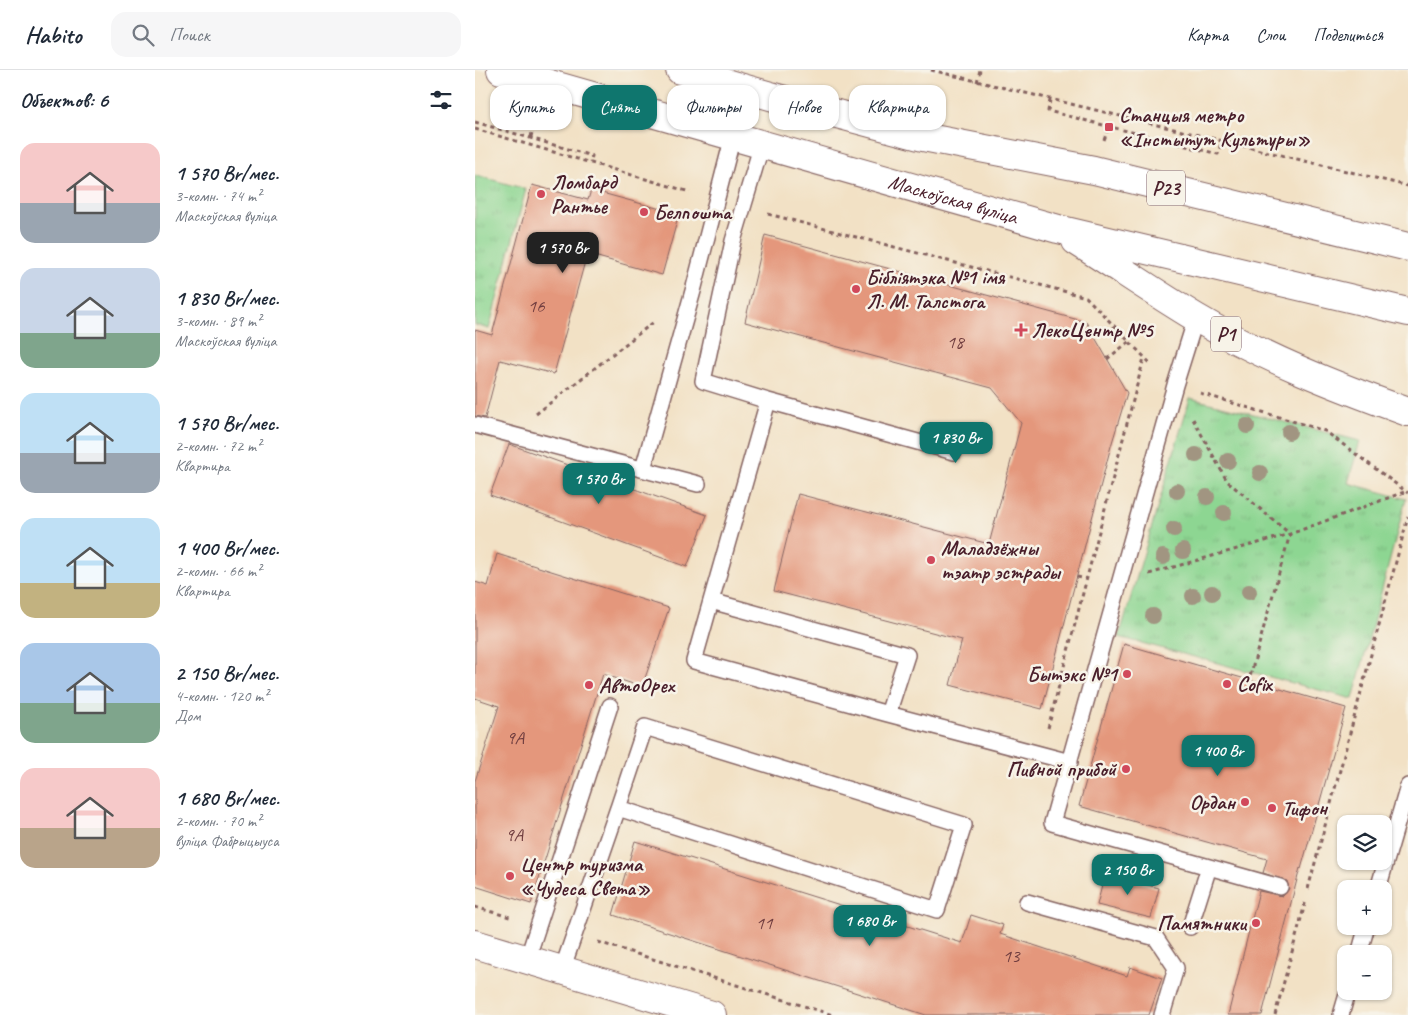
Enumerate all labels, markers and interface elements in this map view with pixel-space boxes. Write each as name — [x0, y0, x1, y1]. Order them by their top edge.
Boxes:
search box — [111, 12, 461, 57]
text: Habito — [25, 20, 81, 50]
icon: search — [129, 21, 157, 49]
text: Поиск — [169, 23, 210, 47]
text: Карта — [1187, 24, 1228, 46]
text: Слои — [1256, 24, 1285, 46]
text: Поделиться — [1313, 24, 1383, 46]
chip: Купить — [490, 85, 572, 130]
chip: Снять — [582, 85, 657, 130]
chip: Фильтры — [667, 85, 759, 130]
chip: Новое — [769, 85, 839, 130]
chip: Квартира — [849, 85, 946, 130]
icon: filters — [427, 86, 455, 114]
text: Объектов: 6 — [20, 87, 108, 113]
place label: Станцыя метро «Інстытут Культуры» — [1119, 102, 1310, 153]
marker: Станцыя метро «Інстытут Культуры» — [1103, 121, 1115, 133]
text: 1 570 Br/мес. — [175, 160, 279, 186]
icon: home — [60, 163, 120, 223]
street label: Маскоўская вуліца — [885, 168, 1022, 230]
place label: Ломбард Рантье — [551, 169, 618, 219]
road number: Р23 — [1147, 170, 1185, 206]
text: 3-комн. · 74 m² — [175, 186, 261, 206]
marker: Ломбард Рантье — [535, 188, 547, 200]
place label: Белпошта — [654, 199, 733, 225]
text: Маскоўская вуліца — [175, 206, 276, 226]
marker: Белпошта — [638, 206, 650, 218]
pin: 1 570 Br — [511, 232, 615, 274]
text: 1 570 Br — [538, 238, 588, 258]
place label: Бібліятэка №1 імя Л. М. Талстога — [866, 264, 1006, 314]
marker: Бібліятэка №1 імя Л. М. Талстога — [850, 283, 862, 295]
text: 1 830 Br/мес. — [175, 285, 279, 311]
icon: home — [60, 288, 120, 348]
house number: 16 — [527, 294, 546, 318]
text: 3-комн. · 89 m² — [175, 311, 261, 331]
road number: Р1 — [1211, 316, 1241, 352]
place label: ЛекоЦентр №5 — [1031, 317, 1155, 343]
marker: ЛекоЦентр №5 — [1015, 324, 1027, 336]
house number: 18 — [946, 330, 966, 354]
text: Маскоўская вуліца — [175, 331, 276, 351]
text: 1 570 Br/мес. — [175, 410, 279, 436]
icon: home — [60, 413, 120, 473]
pin: 1 830 Br — [904, 422, 1008, 464]
text: 1 830 Br — [931, 428, 981, 448]
text: 2-комн. · 72 m² — [175, 436, 261, 456]
text: Квартира — [175, 456, 230, 476]
pin: 1 570 Br — [547, 462, 651, 505]
text: 1 570 Br — [574, 469, 624, 489]
text: 1 400 Br/мес. — [175, 535, 279, 561]
place label: Маладзёжны тэатр эстрады — [941, 535, 1062, 585]
icon: home — [60, 538, 120, 598]
marker: Маладзёжны тэатр эстрады — [925, 554, 937, 566]
text: 2-комн. · 66 m² — [175, 561, 261, 581]
text: Квартира — [175, 581, 230, 601]
text: 2 150 Br/мес. — [175, 660, 279, 686]
place label: Бытэкс №1 — [1027, 661, 1120, 687]
icon: home — [60, 663, 120, 723]
marker: Бытэкс №1 — [1121, 668, 1133, 680]
place label: Cofix — [1237, 671, 1273, 697]
place label: АвтоОрех — [599, 672, 676, 698]
marker: Cofix — [1221, 678, 1233, 690]
marker: АвтоОрех — [583, 679, 595, 691]
text: 4-комн. · 120 m² — [175, 686, 268, 706]
text: Дом — [175, 706, 201, 726]
house number: 9А — [506, 726, 526, 750]
pin: 1 400 Br — [1166, 734, 1270, 777]
text: 1 400 Br — [1193, 741, 1243, 761]
place label: Пивной прибой — [1007, 756, 1118, 782]
marker: Пивной прибой — [1120, 763, 1132, 775]
text: 1 680 Br/мес. — [175, 785, 279, 811]
icon: home — [60, 788, 120, 848]
place label: Ордан — [1190, 789, 1236, 815]
place label: Тифон — [1282, 795, 1329, 821]
marker: Ордан — [1239, 796, 1251, 808]
marker: Тифон — [1266, 802, 1278, 814]
text: 2-комн. · 70 m² — [175, 811, 261, 831]
map controls — [1337, 815, 1392, 1000]
button: layers — [1337, 815, 1392, 870]
house number: 9А — [505, 823, 525, 847]
text: вуліца Фабрыцыуса — [175, 831, 279, 851]
place label: Центр туризма «Чудеса Света» — [520, 851, 650, 901]
pin: 2 150 Br — [1076, 854, 1180, 896]
text: 2 150 Br — [1103, 860, 1153, 880]
marker: Центр туризма «Чудеса Света» — [504, 870, 516, 882]
button: + — [1337, 880, 1392, 935]
pin: 1 680 Br — [818, 904, 922, 947]
place label: Памятники — [1157, 910, 1248, 936]
house number: 11 — [755, 911, 774, 935]
text: 1 680 Br — [844, 911, 896, 931]
marker: Памятники — [1250, 917, 1262, 929]
house number: 13 — [1002, 944, 1021, 968]
button: − — [1337, 945, 1392, 1000]

